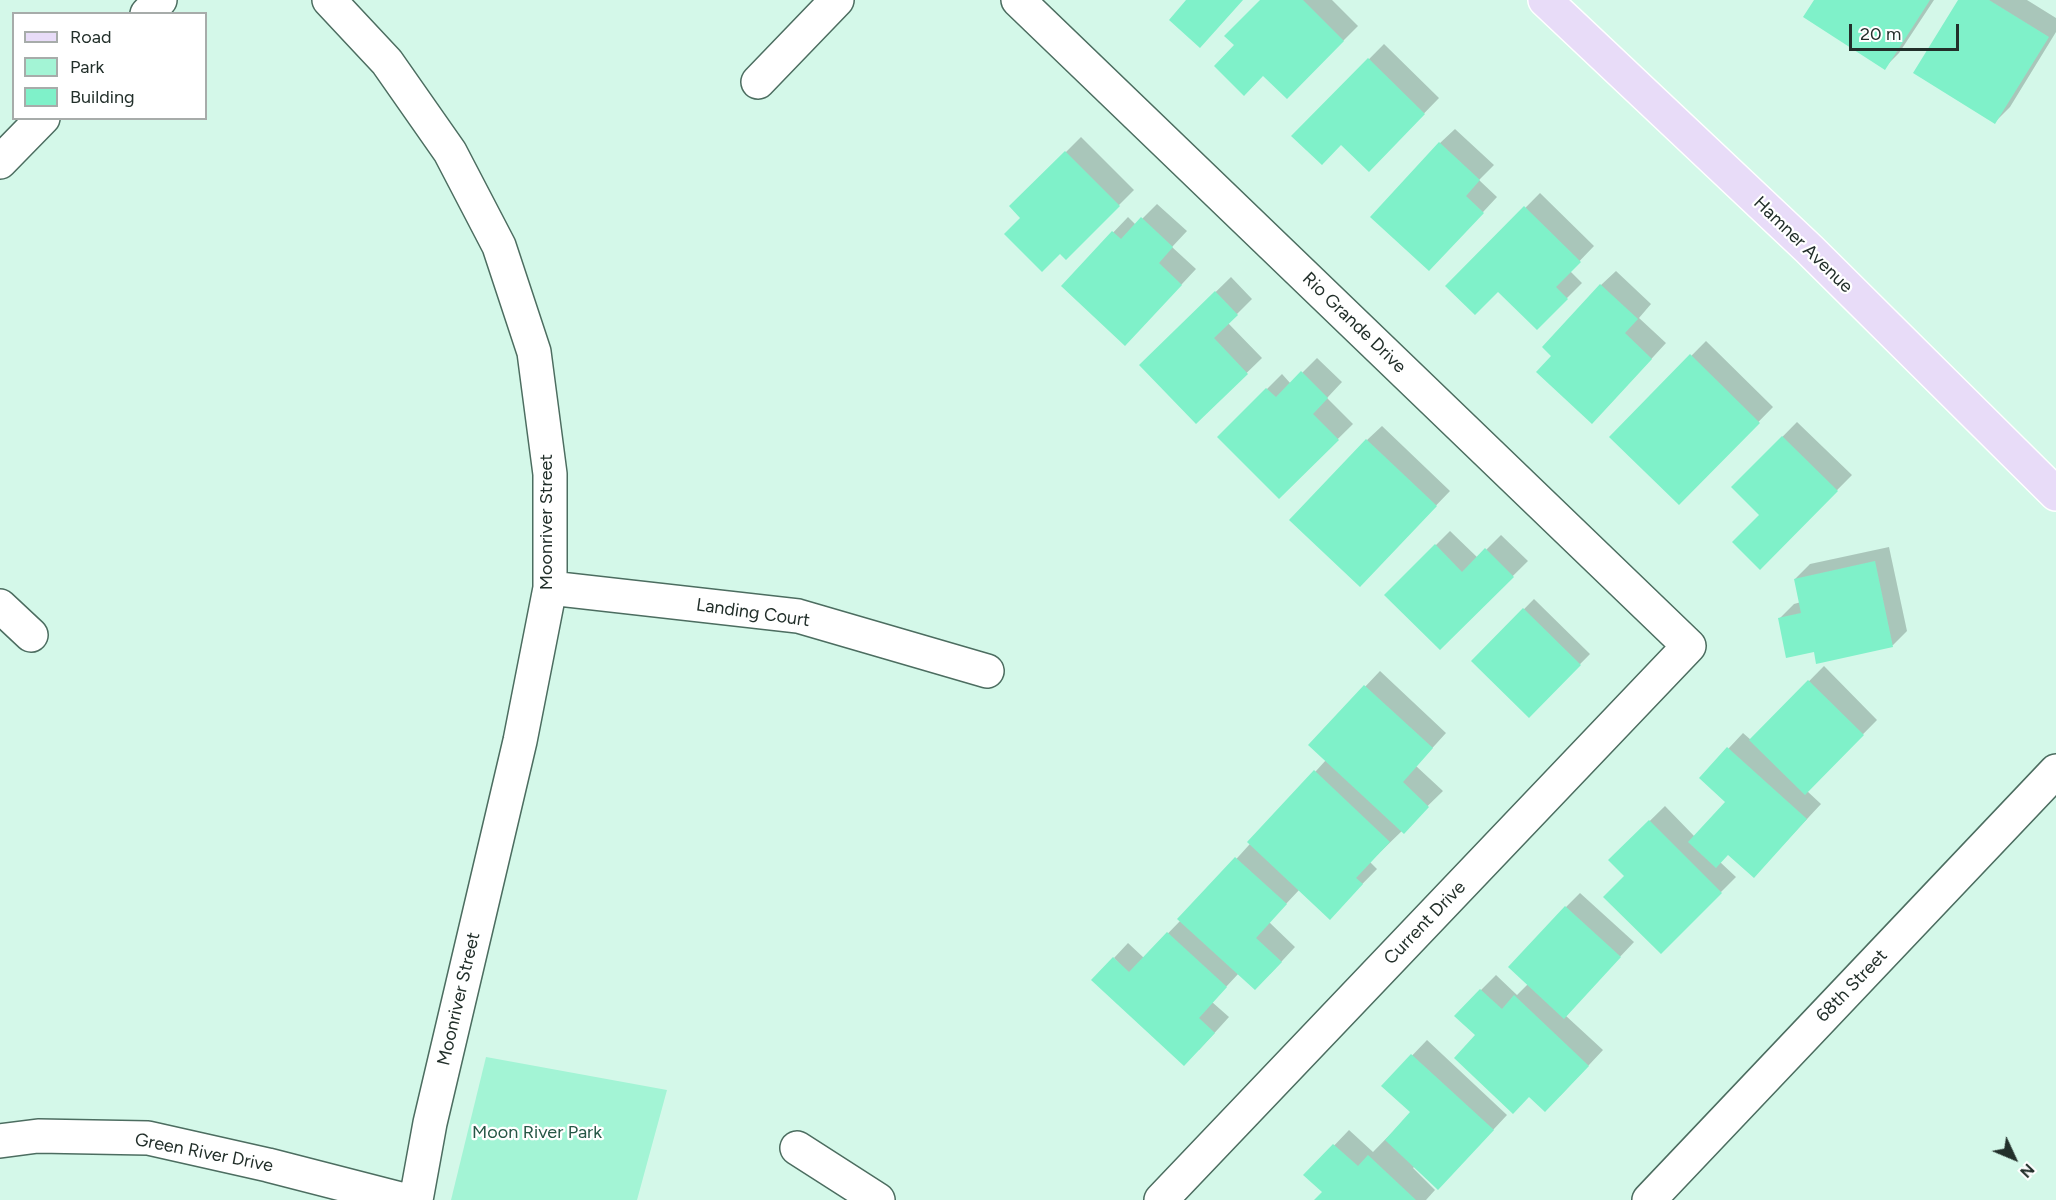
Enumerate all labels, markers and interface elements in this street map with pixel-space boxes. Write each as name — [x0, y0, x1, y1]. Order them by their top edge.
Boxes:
legend — [12, 12, 207, 120]
scale bar — [1852, 12, 1962, 50]
text: 20 m — [1860, 23, 1901, 45]
text: Road — [70, 26, 111, 48]
text: Park — [70, 56, 104, 78]
text: Building — [70, 86, 135, 108]
street label: Hamner Avenue — [1749, 192, 1857, 298]
street label: Rio Grande Drive — [1298, 268, 1410, 378]
street label: Moonriver Street — [536, 454, 558, 590]
street label: Landing Court — [695, 594, 811, 632]
street label: Current Drive — [1380, 877, 1470, 969]
street label: Moonriver Street — [433, 930, 485, 1068]
street label: 68th Street — [1812, 945, 1892, 1027]
park label: Moon River Park — [472, 1122, 602, 1144]
north arrow — [1984, 1128, 2044, 1188]
street label: Green River Drive — [133, 1129, 275, 1177]
text: N — [2016, 1160, 2038, 1182]

